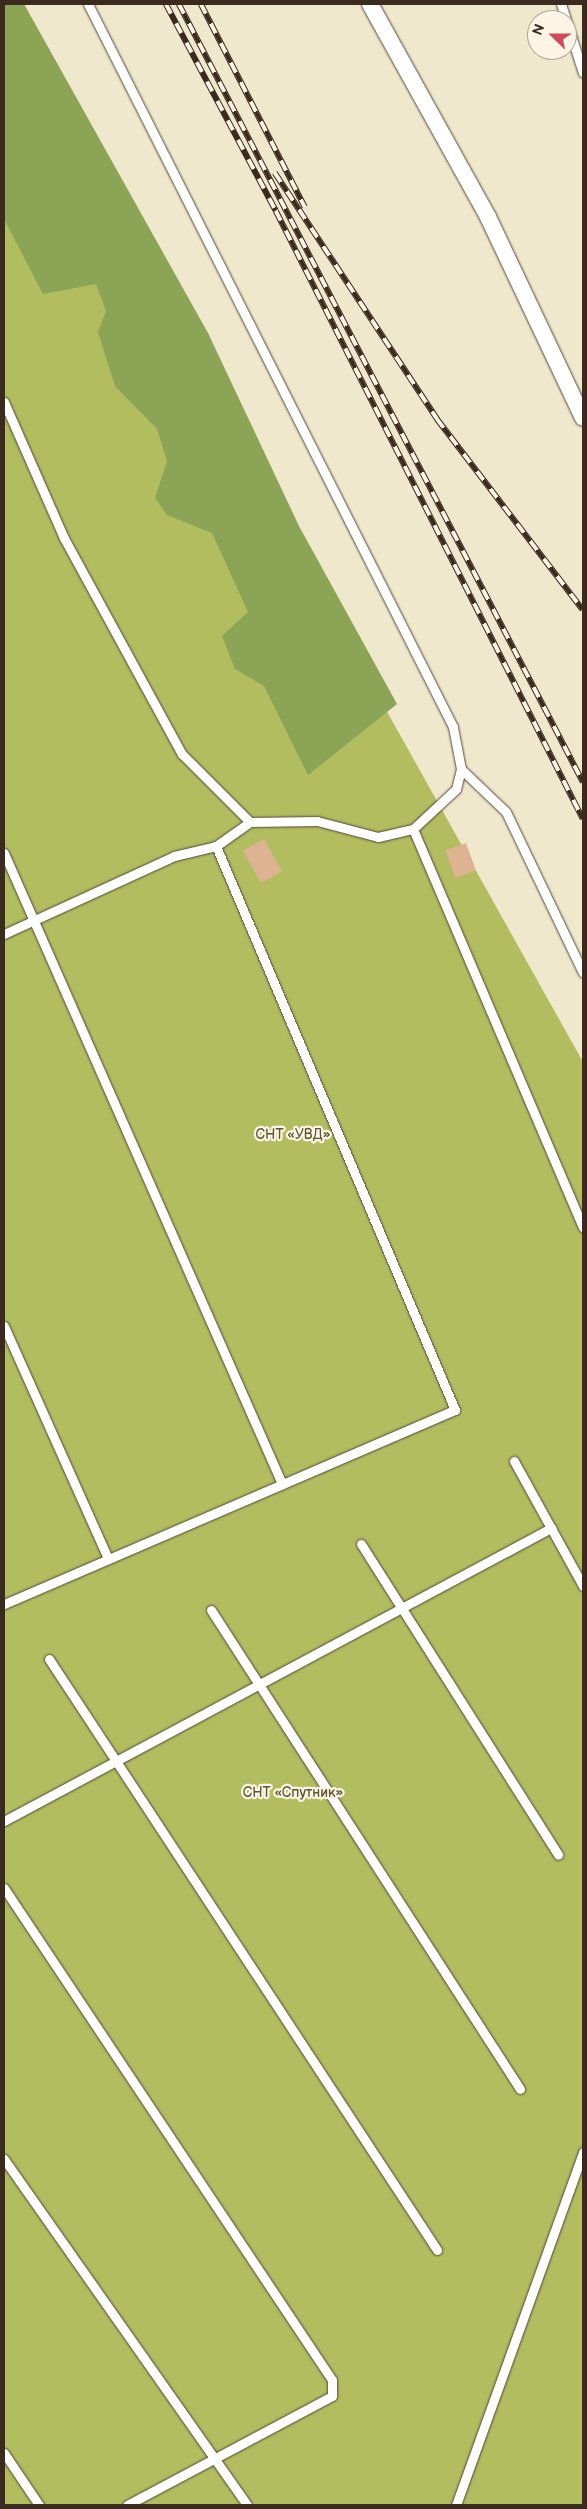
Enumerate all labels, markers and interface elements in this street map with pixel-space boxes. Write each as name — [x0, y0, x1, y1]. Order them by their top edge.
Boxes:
north arrow — [527, 10, 577, 60]
text: N — [529, 22, 548, 38]
park label: СНТ «УВД» — [256, 1127, 330, 1143]
park label: СНТ «Спутник» — [243, 1785, 343, 1801]

